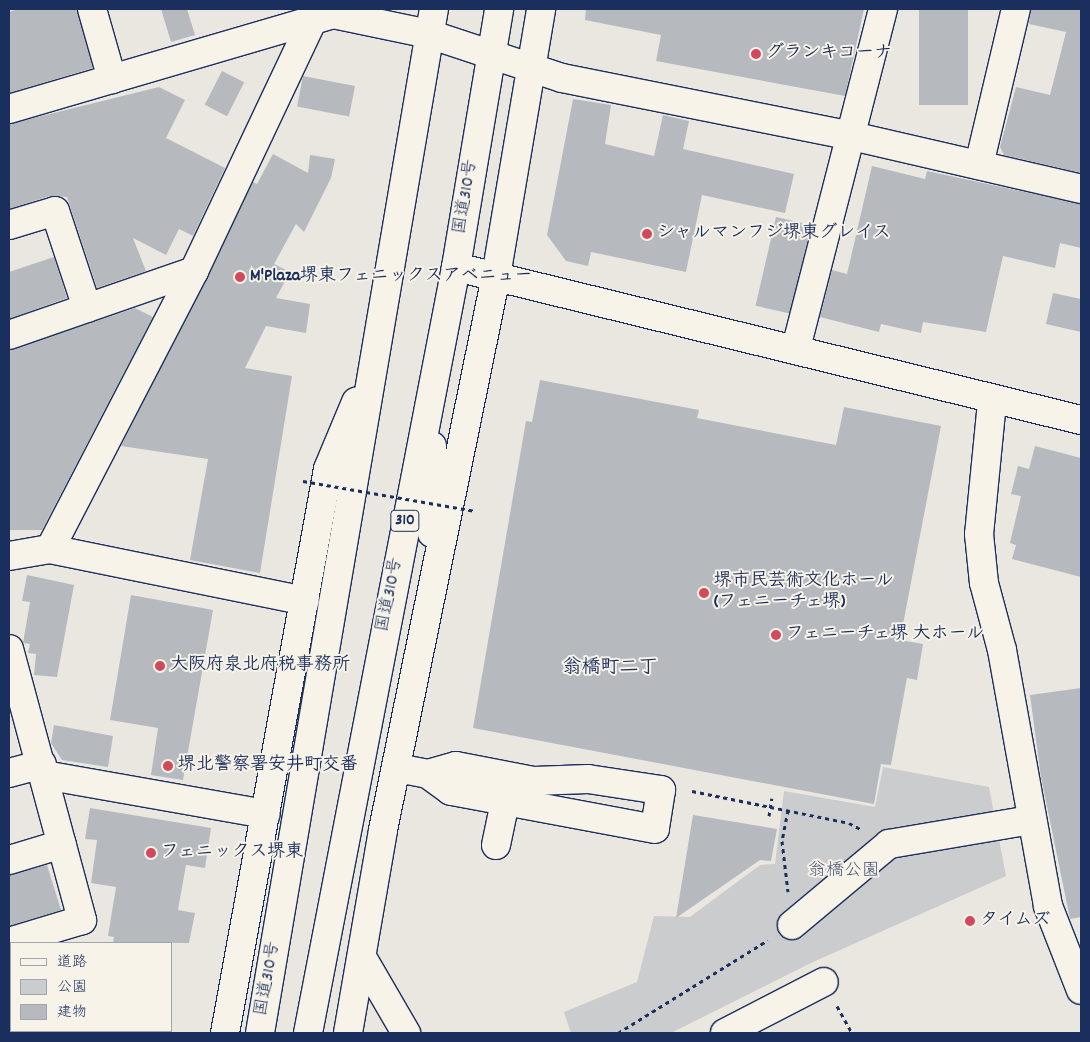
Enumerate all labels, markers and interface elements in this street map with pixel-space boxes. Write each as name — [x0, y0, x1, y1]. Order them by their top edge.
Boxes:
place label: グランキコーナ — [766, 43, 892, 65]
marker: グランキコーナ — [750, 48, 762, 60]
street label: 国道310号 — [450, 158, 484, 236]
place label: シャルマンフジ堺東グレイス — [657, 223, 891, 245]
marker: シャルマンフジ堺東グレイス — [641, 228, 653, 240]
place label: M'Plaza堺東フェニックスアベニュー — [250, 266, 534, 288]
marker: M'Plaza堺東フェニックスアベニュー — [234, 271, 246, 283]
road number: 310 — [390, 508, 420, 534]
street label: 国道310号 — [373, 556, 409, 634]
place label: 堺市民芸術文化ホール (フェニーチェ堺) — [714, 572, 894, 614]
marker: 堺市民芸術文化ホール (フェニーチェ堺) — [698, 587, 710, 599]
place label: フェニーチェ堺 大ホール — [786, 624, 988, 646]
marker: フェニーチェ堺 大ホール — [770, 629, 782, 641]
place label: 大阪府泉北府税事務所 — [170, 655, 350, 677]
district label: 翁橋町二丁 — [563, 658, 657, 680]
marker: 大阪府泉北府税事務所 — [154, 660, 166, 672]
place label: 堺北警察署安井町交番 — [178, 755, 358, 777]
marker: 堺北警察署安井町交番 — [162, 760, 174, 772]
place label: フェニックス堺東 — [161, 842, 305, 864]
marker: フェニックス堺東 — [145, 847, 157, 859]
park label: 翁橋公園 — [808, 861, 880, 883]
place label: タイムズ — [980, 910, 1052, 932]
marker: タイムズ — [964, 915, 976, 927]
street label: 国道310号 — [252, 940, 286, 1018]
legend — [10, 942, 172, 1032]
text: 道路 — [57, 952, 87, 974]
text: 公園 — [57, 977, 87, 999]
text: 建物 — [57, 1002, 87, 1024]

